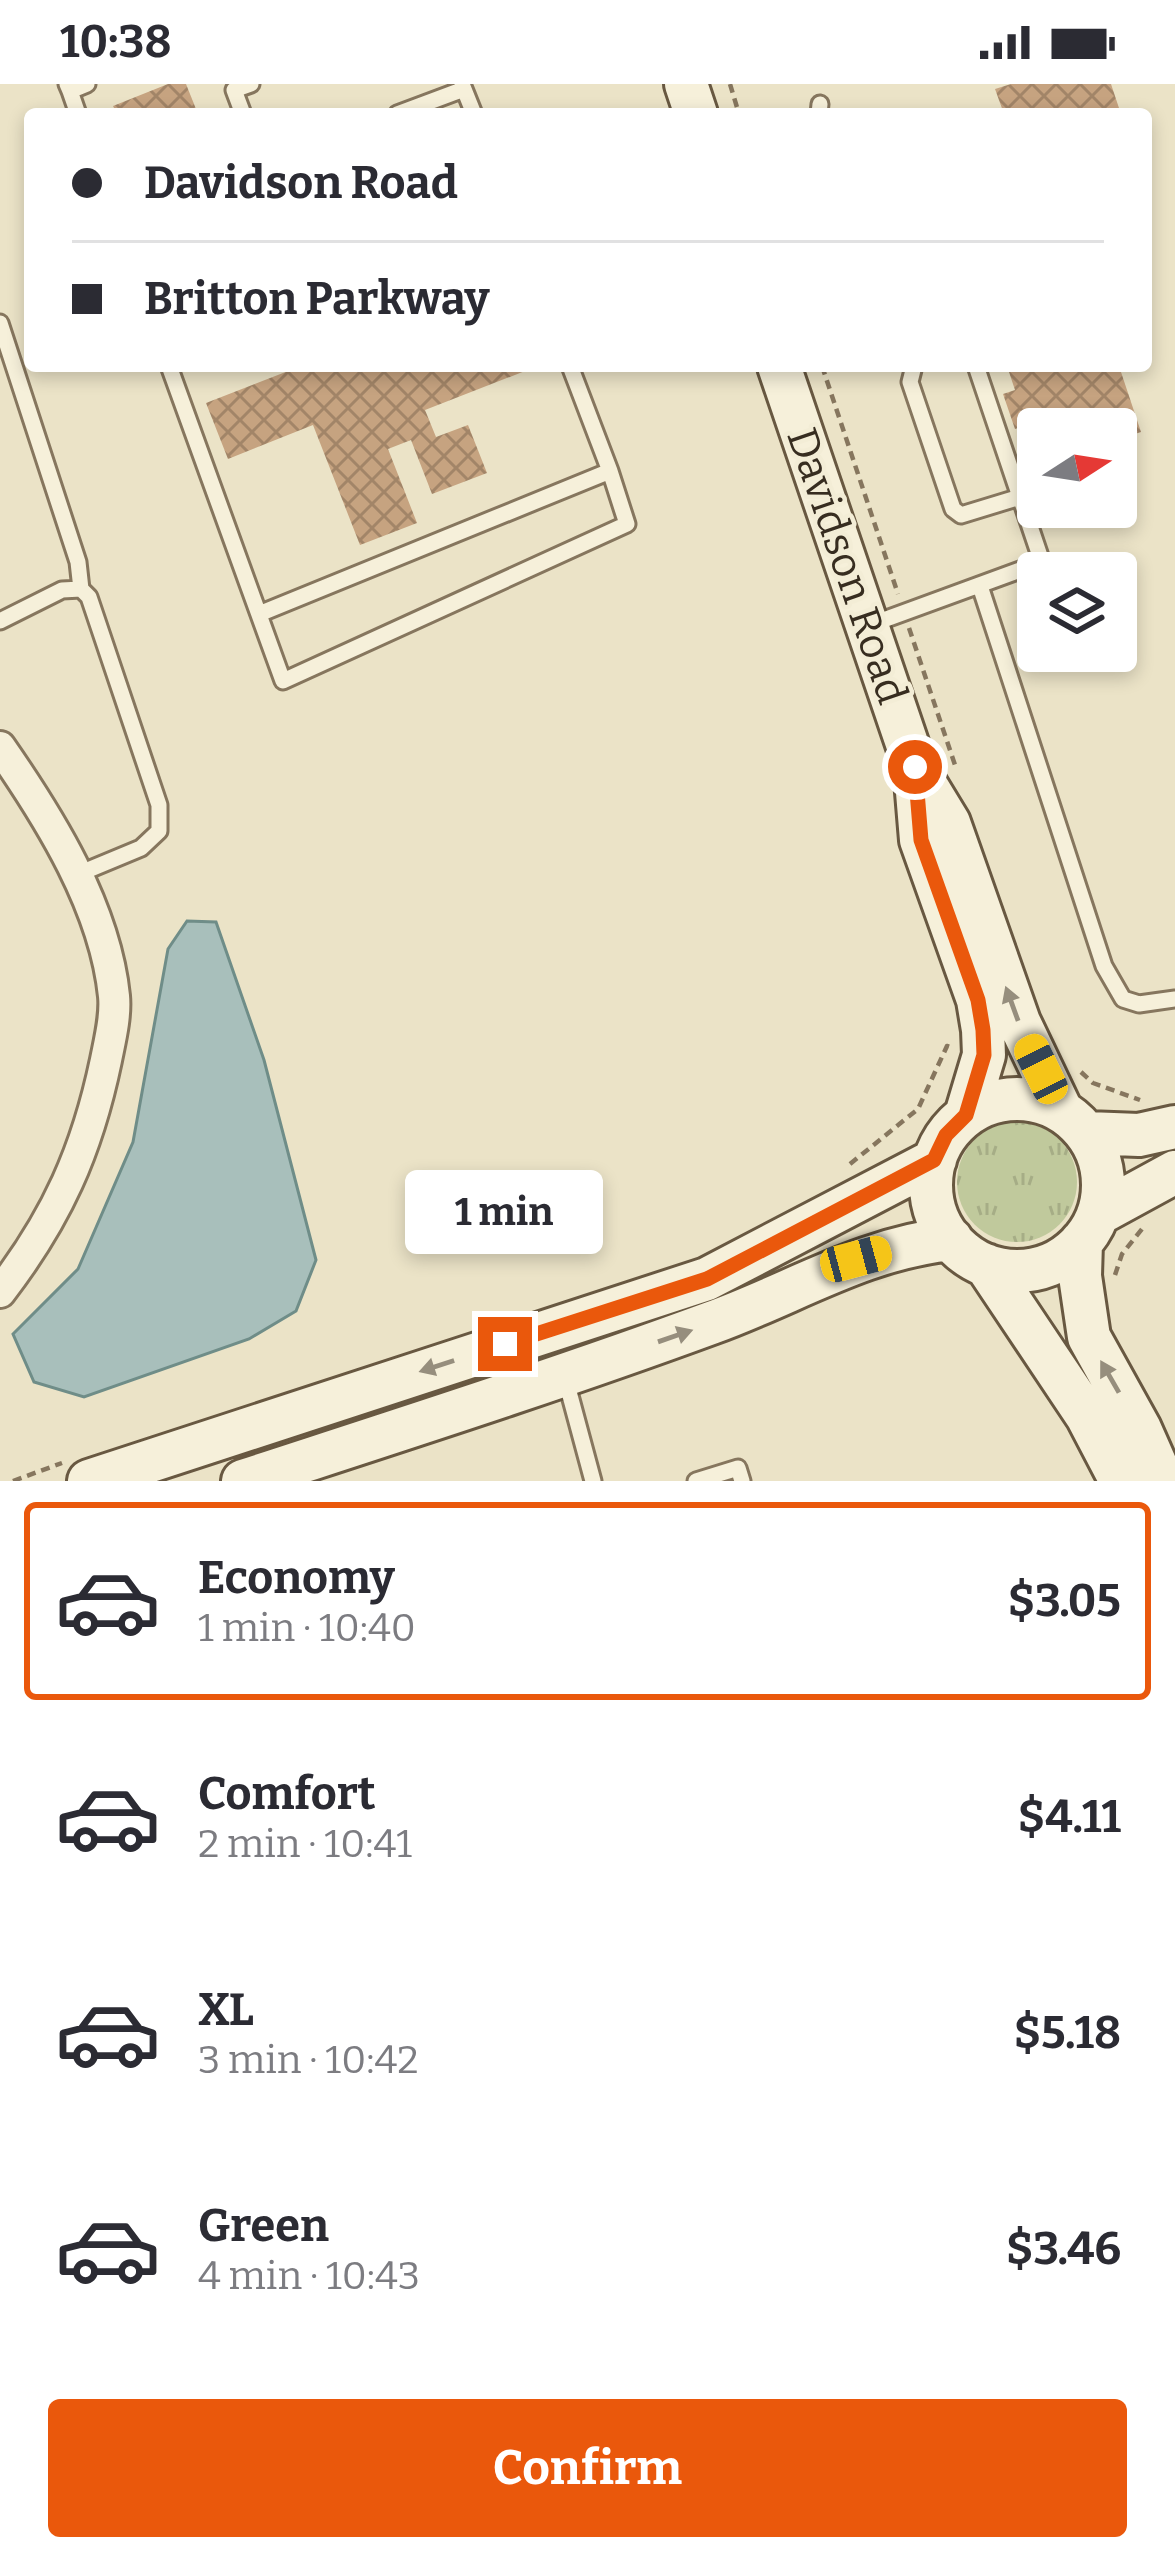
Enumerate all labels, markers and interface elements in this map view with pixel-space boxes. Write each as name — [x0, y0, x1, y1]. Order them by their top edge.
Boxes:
text: 10:38 — [60, 15, 172, 69]
text: Davidson Road — [144, 156, 458, 210]
text: Britton Parkway — [144, 272, 490, 326]
north arrow — [1017, 408, 1137, 528]
map controls — [1017, 408, 1137, 672]
street label: Davidson Road — [776, 422, 918, 710]
button: layers — [1017, 552, 1137, 672]
route start — [888, 740, 942, 794]
one-way arrow — [1002, 986, 1021, 1022]
car — [1009, 1029, 1073, 1109]
callout: 1 min — [406, 1170, 604, 1254]
text: 1 min — [455, 1189, 553, 1235]
car — [817, 1232, 895, 1286]
route end — [478, 1317, 532, 1371]
one-way arrow — [657, 1326, 693, 1344]
one-way arrow — [418, 1358, 455, 1377]
one-way arrow — [1101, 1360, 1122, 1394]
icon: car — [54, 1547, 162, 1655]
text: Economy — [198, 1551, 395, 1605]
text: $3.05 — [1008, 1574, 1121, 1628]
text: 1 min · 10:40 — [198, 1605, 416, 1651]
icon: car — [54, 1763, 162, 1871]
text: Comfort — [198, 1767, 376, 1821]
text: $4.11 — [1018, 1790, 1121, 1844]
text: 2 min · 10:41 — [198, 1821, 412, 1867]
icon: car — [54, 1979, 162, 2087]
text: XL — [198, 1983, 254, 2037]
text: $5.18 — [1014, 2006, 1121, 2060]
text: 3 min · 10:42 — [198, 2037, 418, 2083]
icon: car — [54, 2195, 162, 2303]
text: Green — [198, 2199, 329, 2253]
text: $3.46 — [1006, 2222, 1121, 2276]
text: 4 min · 10:43 — [198, 2253, 420, 2299]
button: Confirm — [48, 2399, 1127, 2537]

